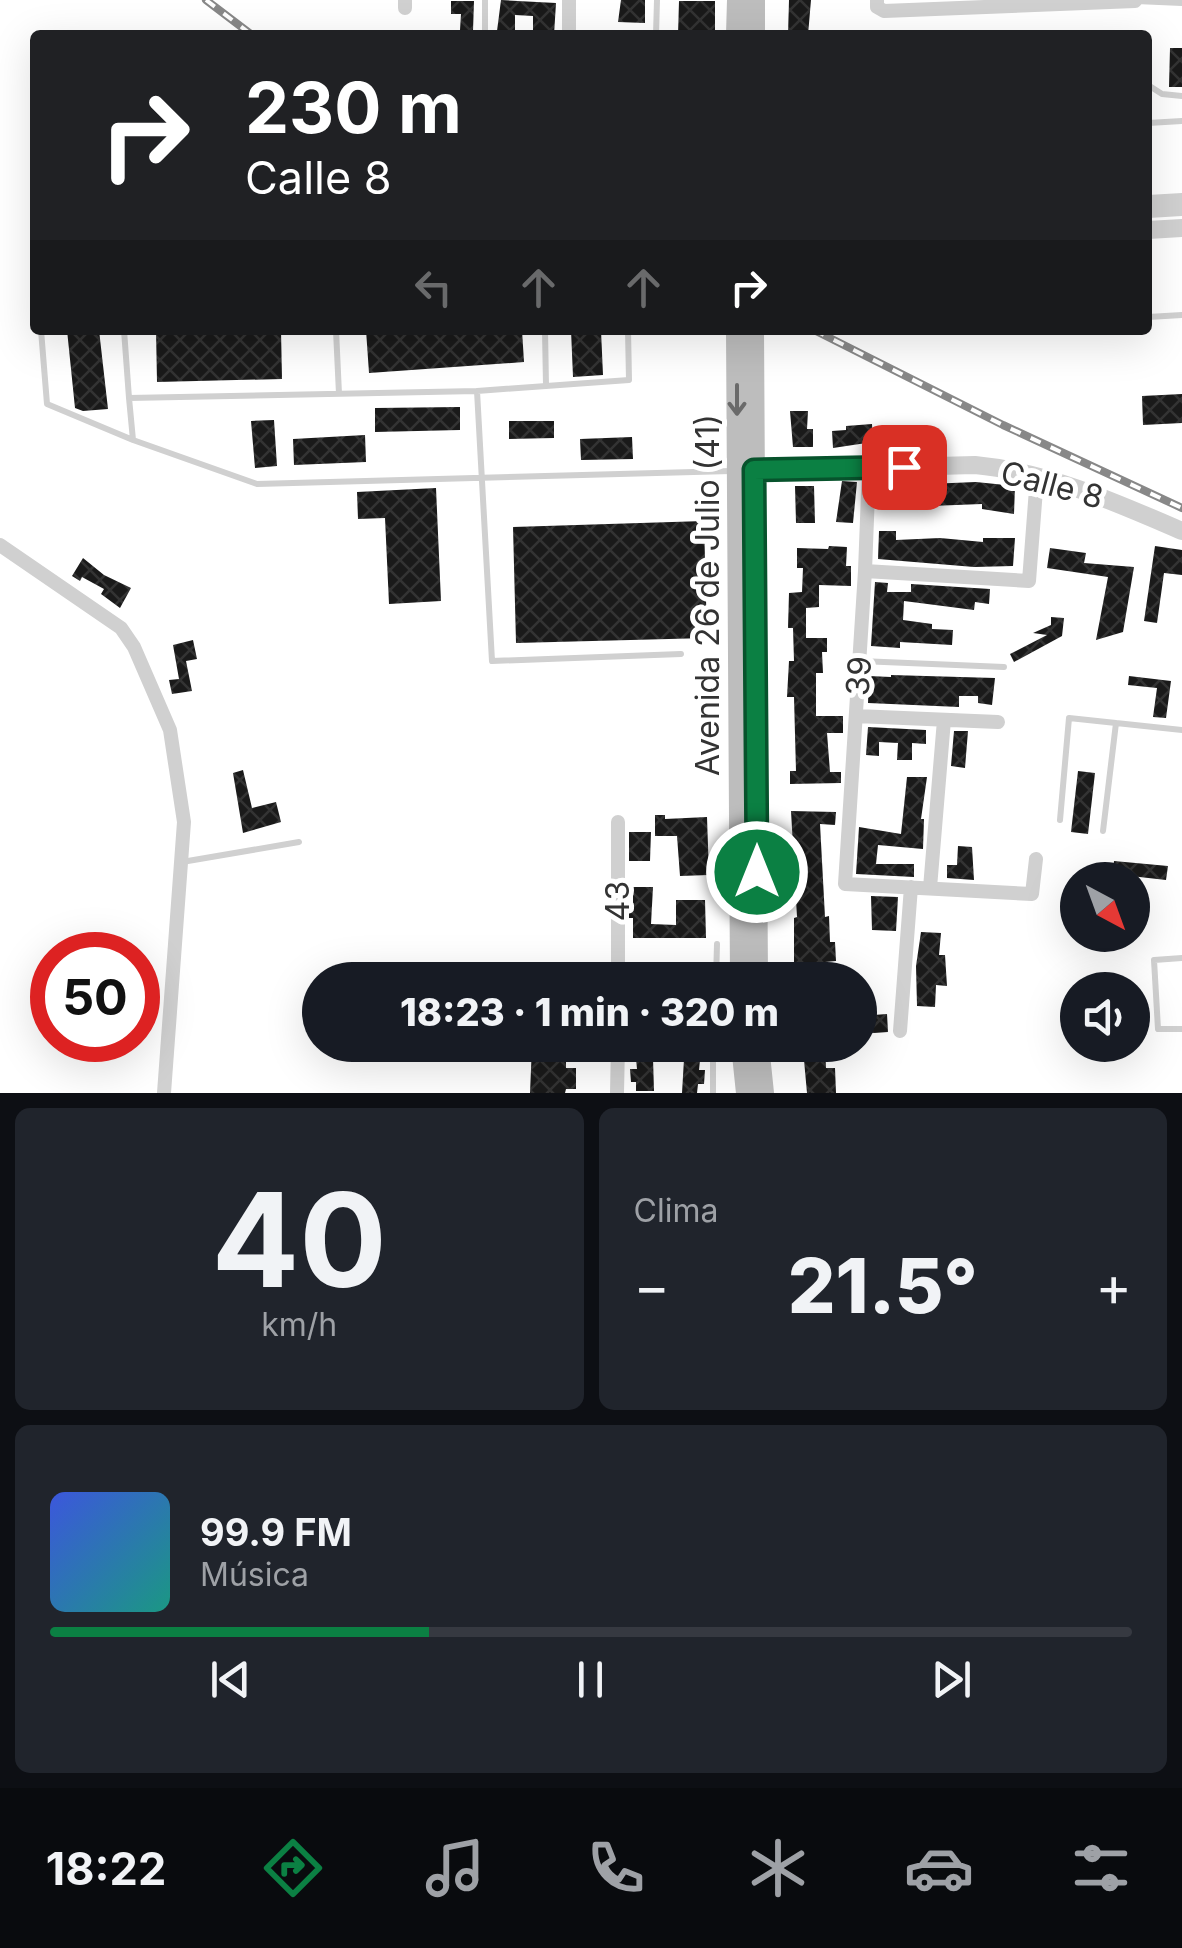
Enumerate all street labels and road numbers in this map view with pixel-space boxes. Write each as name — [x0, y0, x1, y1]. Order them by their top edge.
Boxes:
street label: Avenida 26 de Julio (41) — [688, 414, 727, 776]
street label: Calle 8 — [997, 452, 1108, 517]
street label: 39 — [838, 655, 879, 697]
street label: 43 — [598, 881, 637, 921]

